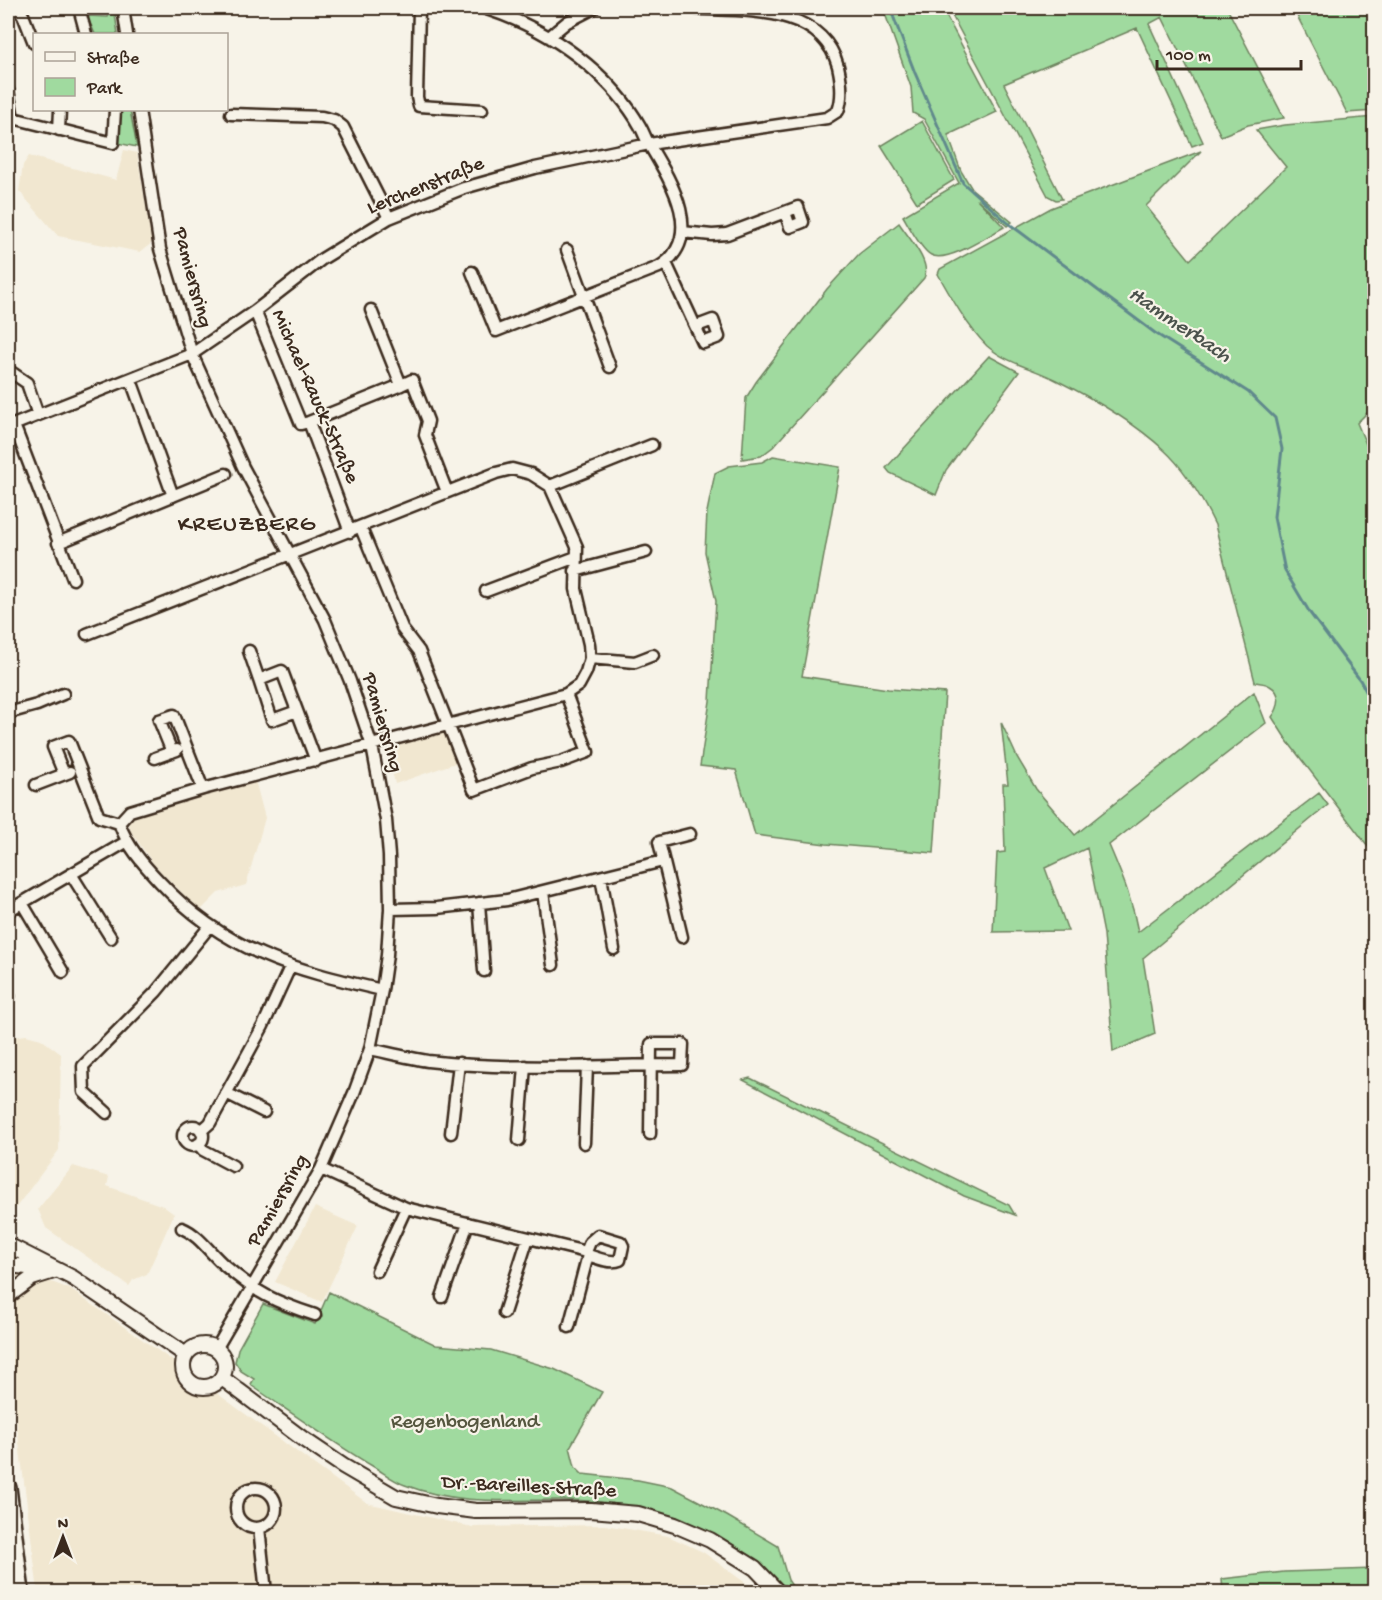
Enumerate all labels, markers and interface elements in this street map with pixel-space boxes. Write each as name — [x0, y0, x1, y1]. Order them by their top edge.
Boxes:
legend — [33, 33, 228, 111]
scale bar — [1157, 33, 1301, 71]
text: 100 m — [1165, 46, 1211, 67]
text: Straße — [87, 49, 140, 70]
text: Park — [86, 79, 123, 100]
street label: Lerchenstraße — [364, 152, 489, 222]
street label: Pamiersring — [165, 224, 216, 331]
water label: Hammerbach — [1123, 282, 1235, 370]
street label: Michael-Rauck-Straße — [264, 306, 364, 489]
district label: KREUZBERG — [178, 511, 316, 540]
street label: Pamiersring — [355, 669, 407, 776]
street label: Pamiersring — [242, 1150, 316, 1253]
park label: Regenbogenland — [391, 1411, 541, 1436]
street label: Dr.-Bareilles-Straße — [439, 1471, 618, 1505]
north arrow — [33, 1507, 93, 1567]
text: N — [58, 1516, 69, 1535]

